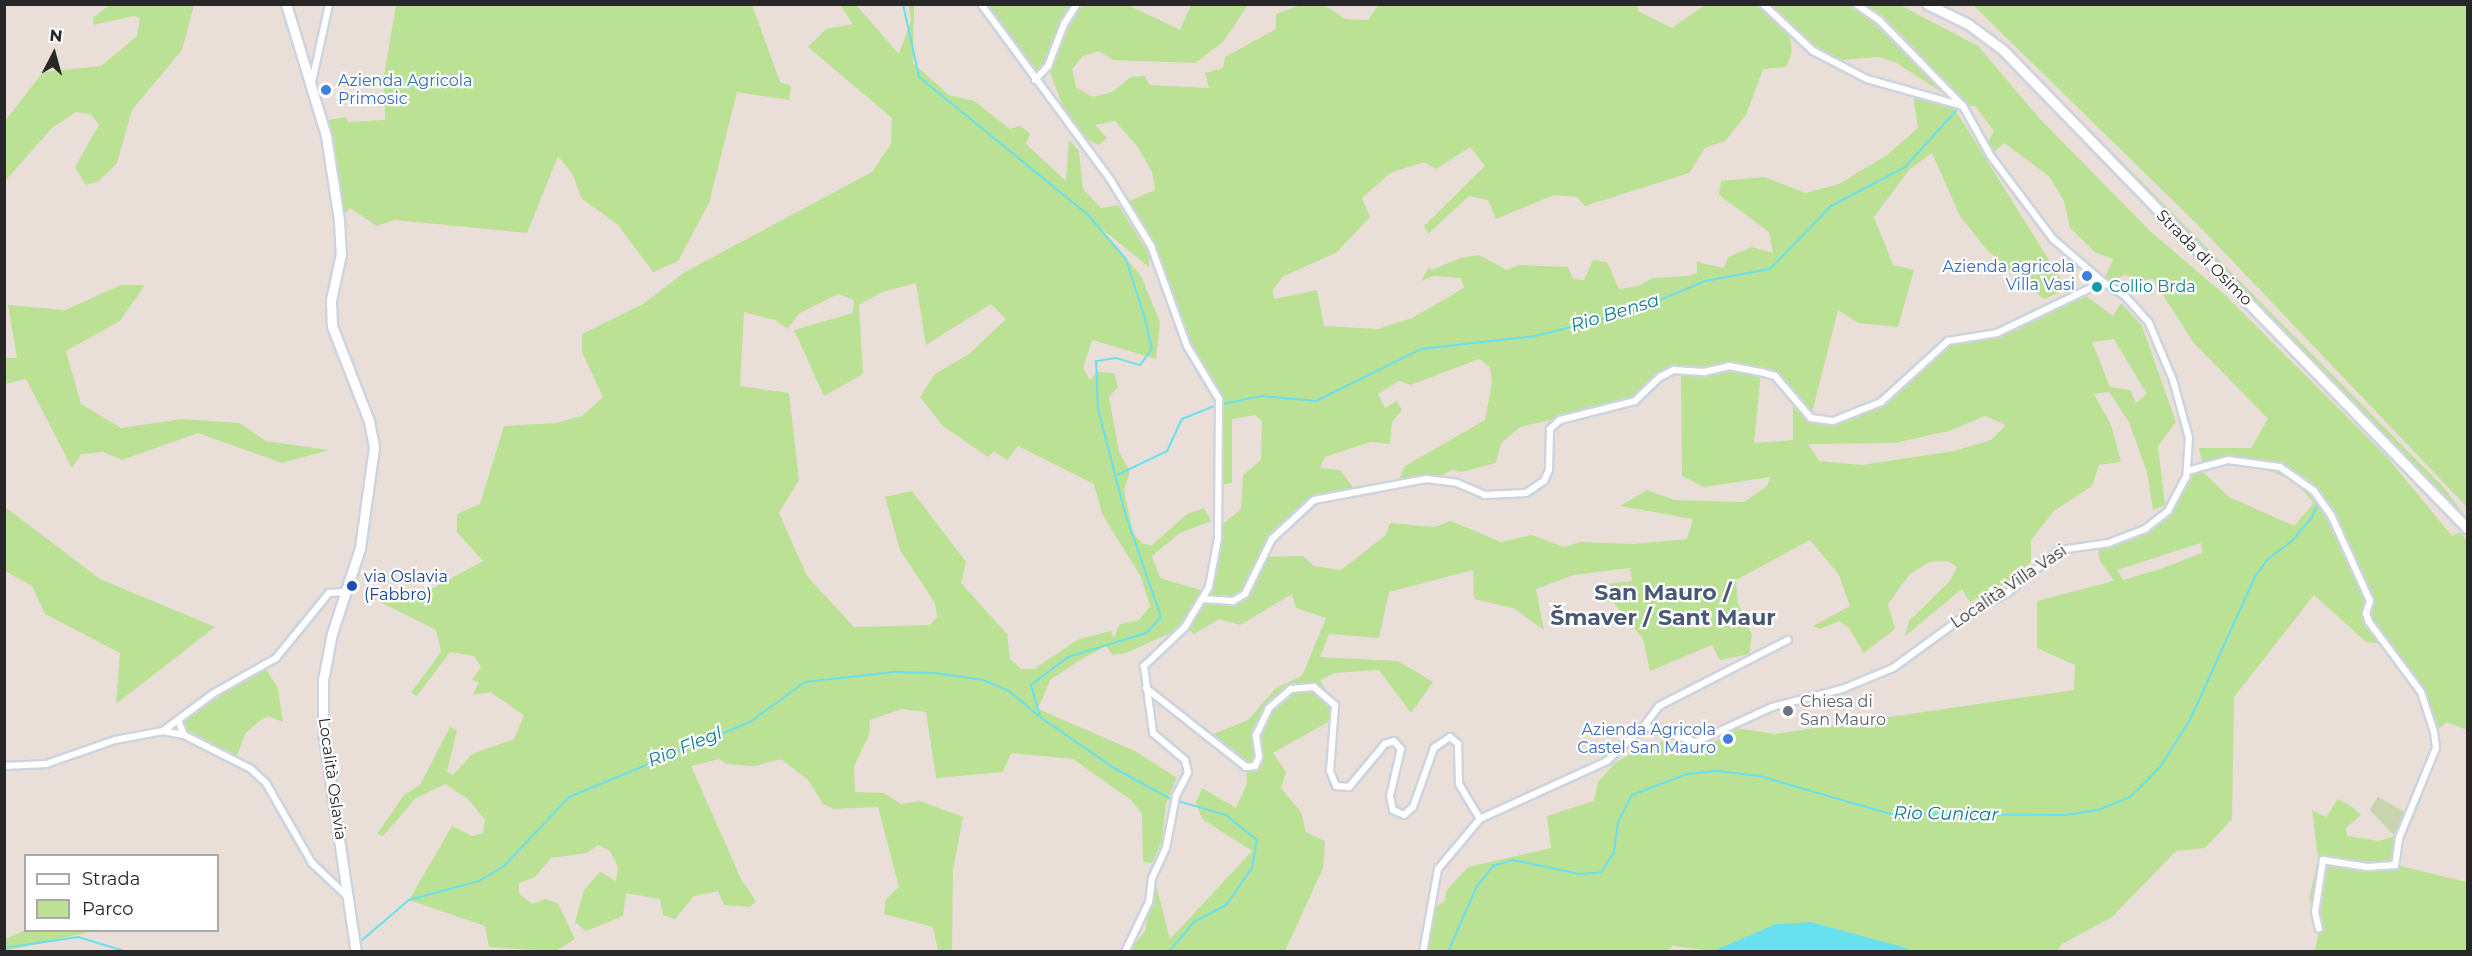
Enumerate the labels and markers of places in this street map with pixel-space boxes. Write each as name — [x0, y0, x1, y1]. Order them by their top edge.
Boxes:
place label: Azienda Agricola Primosic — [338, 71, 473, 109]
marker: Azienda Agricola Primosic — [319, 83, 333, 97]
place label: Azienda agricola Villa Vasi — [1942, 257, 2075, 295]
marker: Azienda agricola Villa Vasi — [2080, 269, 2094, 283]
place label: Collio Brda — [2109, 277, 2196, 297]
marker: Collio Brda — [2090, 280, 2104, 294]
place label: via Oslavia (Fabbro) — [364, 567, 448, 605]
marker: via Oslavia (Fabbro) — [345, 579, 359, 593]
place label: Chiesa di San Mauro — [1800, 692, 1886, 730]
marker: Chiesa di San Mauro — [1781, 704, 1795, 718]
place label: Azienda Agricola Castel San Mauro — [1577, 720, 1716, 758]
marker: Azienda Agricola Castel San Mauro — [1721, 732, 1735, 746]

